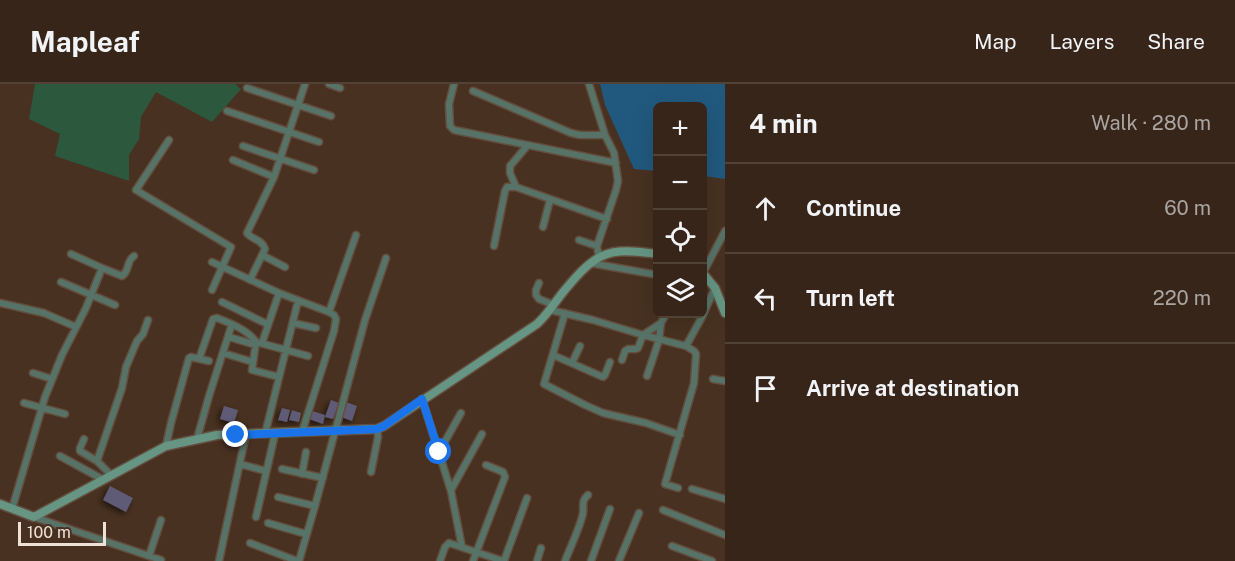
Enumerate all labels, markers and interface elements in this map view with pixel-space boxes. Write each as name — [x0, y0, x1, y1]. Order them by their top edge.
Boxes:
text: Mapleaf — [30, 25, 140, 58]
text: Map — [974, 29, 1017, 54]
text: Layers — [1050, 29, 1114, 54]
text: Share — [1147, 29, 1205, 54]
map controls — [653, 102, 707, 318]
button: + — [653, 102, 707, 156]
text: 4 min — [749, 108, 818, 139]
text: Walk · 280 m — [1091, 111, 1211, 135]
button: − — [653, 156, 707, 210]
icon: ahead — [749, 192, 782, 225]
text: Continue — [806, 195, 901, 221]
text: 60 m — [1164, 196, 1211, 220]
button: locate — [653, 210, 707, 264]
button: layers — [653, 264, 707, 318]
icon: left — [749, 282, 782, 315]
text: Turn left — [806, 285, 895, 311]
text: 220 m — [1153, 286, 1211, 310]
icon: arrive — [749, 372, 782, 405]
text: Arrive at destination — [806, 375, 1019, 401]
route end — [222, 421, 248, 447]
route start — [425, 438, 451, 464]
scale bar — [18, 519, 106, 546]
text: 100 m — [27, 523, 71, 542]

